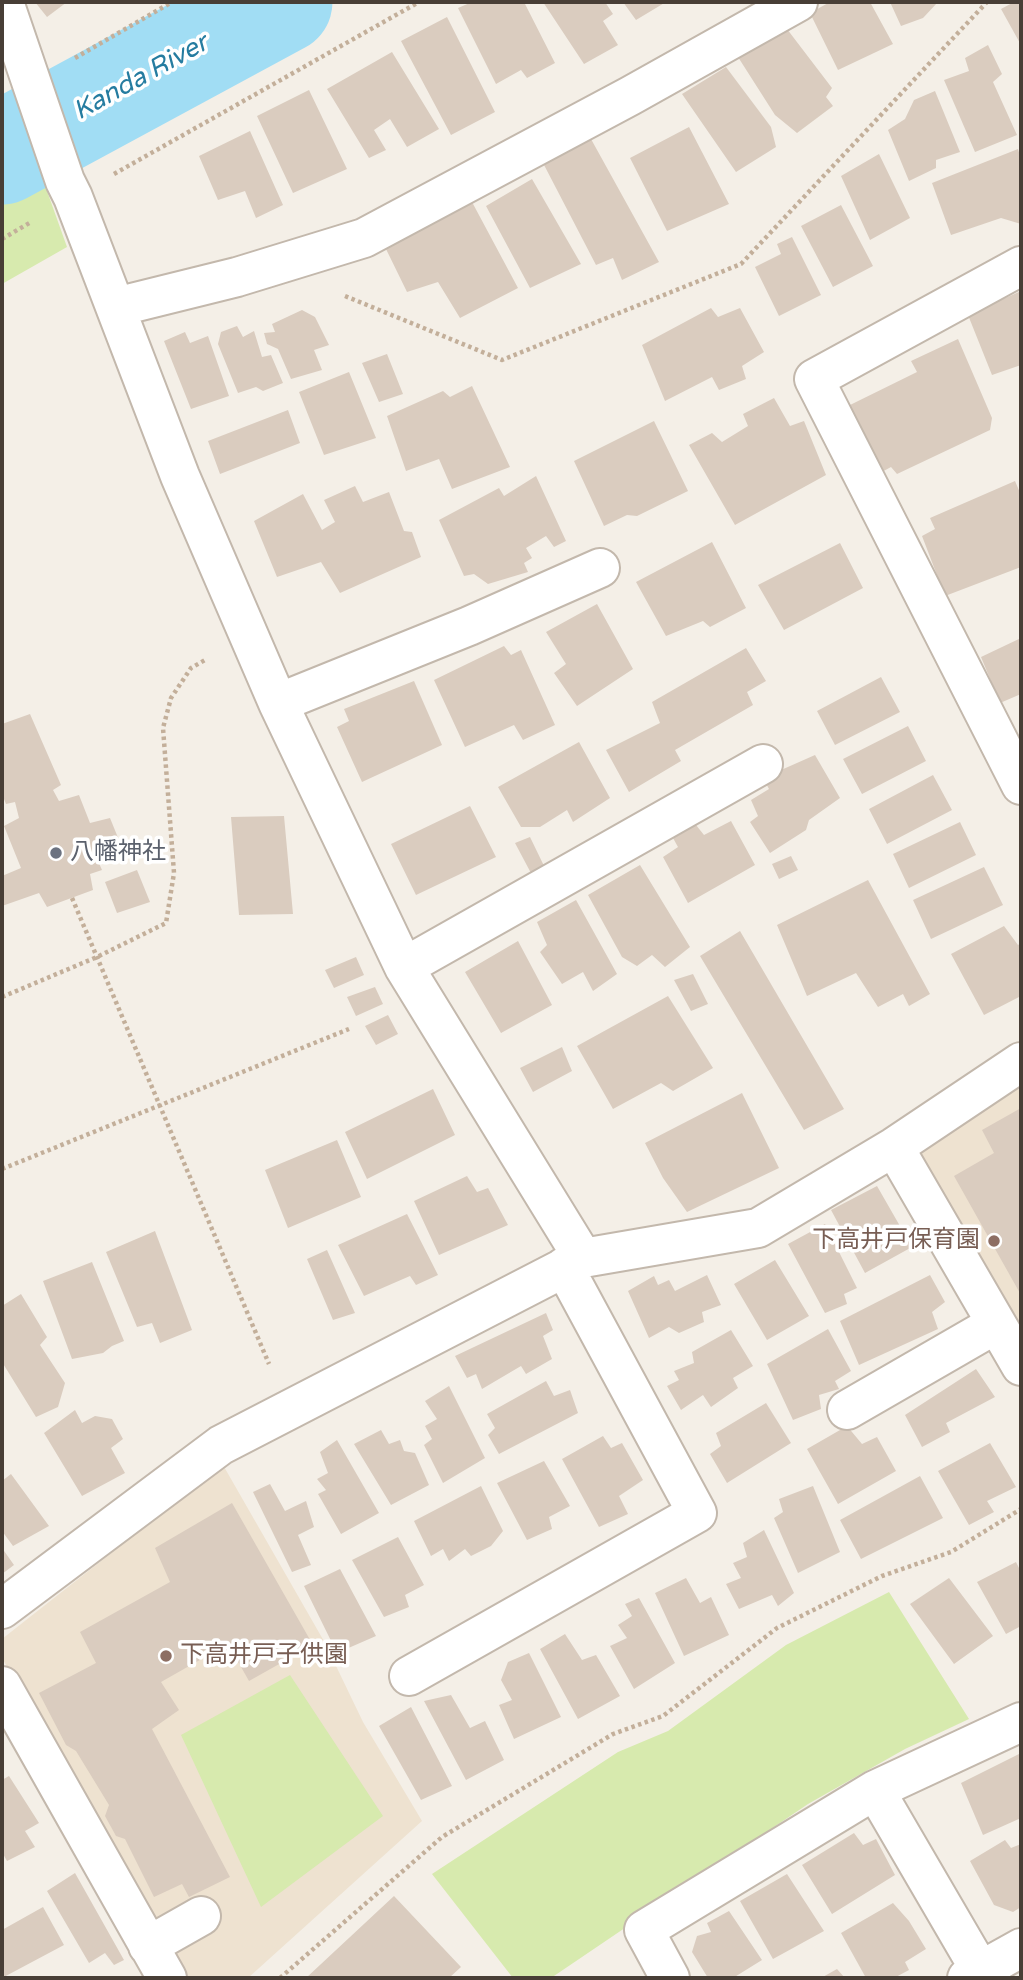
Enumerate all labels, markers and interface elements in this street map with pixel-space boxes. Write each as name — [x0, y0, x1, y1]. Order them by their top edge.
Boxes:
water label: Kanda River — [68, 28, 214, 128]
place label: 八幡神社 — [70, 839, 166, 867]
marker: 八幡神社 — [48, 845, 64, 861]
place label: 下高井戸保育園 — [812, 1227, 980, 1255]
marker: 下高井戸保育園 — [986, 1233, 1002, 1249]
place label: 下高井戸子供園 — [180, 1642, 348, 1670]
marker: 下高井戸子供園 — [158, 1648, 174, 1664]

